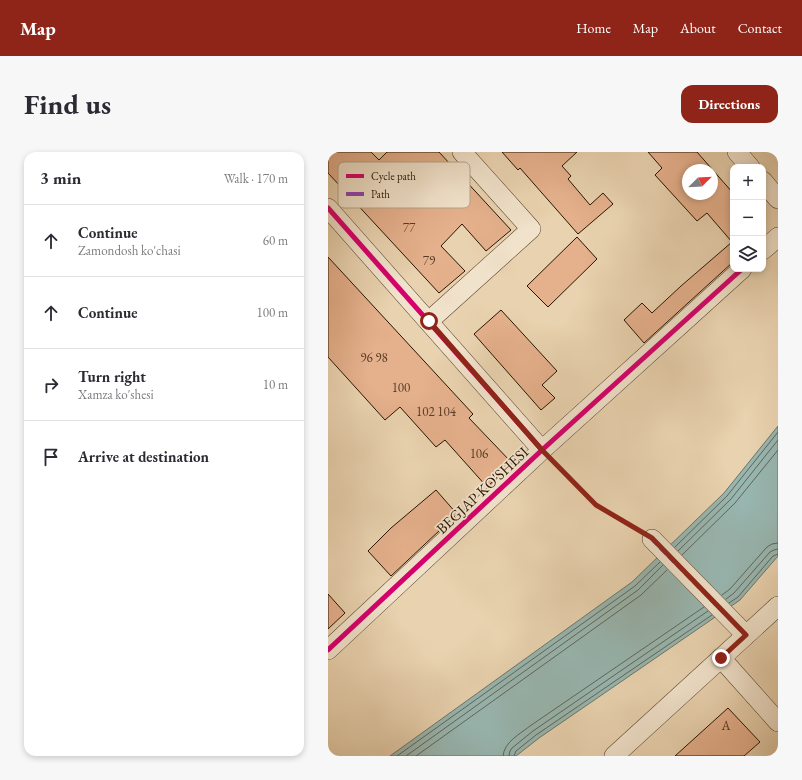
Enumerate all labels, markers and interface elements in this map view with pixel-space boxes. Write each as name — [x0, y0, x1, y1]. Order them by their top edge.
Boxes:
text: Map — [20, 16, 56, 41]
text: Home — [576, 19, 611, 37]
text: Map — [633, 19, 658, 37]
text: About — [680, 19, 716, 37]
text: Contact — [738, 19, 782, 37]
button: Directions — [681, 85, 778, 123]
text: Find us — [24, 86, 111, 122]
legend — [338, 162, 470, 208]
north arrow — [682, 164, 718, 200]
map controls — [730, 164, 766, 272]
button: + — [730, 164, 766, 200]
text: 3 min — [40, 167, 81, 189]
text: Cycle path — [371, 169, 416, 183]
text: Walk · 170 m — [224, 170, 288, 187]
text: Path — [371, 187, 390, 201]
button: − — [730, 200, 766, 236]
house number: 77 — [403, 219, 416, 236]
text: Continue — [78, 223, 138, 242]
icon: ahead — [40, 230, 62, 252]
text: 60 m — [263, 232, 288, 249]
button: layers — [730, 236, 766, 272]
text: Zamondosh ko'chasi — [78, 242, 181, 259]
house number: 79 — [423, 252, 436, 269]
icon: ahead — [40, 302, 62, 324]
text: Continue — [78, 303, 138, 322]
text: 100 m — [257, 304, 288, 321]
route start — [420, 312, 438, 330]
house number: 96 98 — [360, 349, 388, 366]
text: Turn right — [78, 367, 146, 386]
icon: right — [40, 374, 62, 396]
text: 10 m — [263, 376, 288, 393]
house number: 100 — [392, 379, 410, 396]
text: Xamza ko'shesi — [78, 386, 154, 403]
house number: 102 104 — [416, 403, 457, 420]
street label: BEGJAP KO'SHESI — [432, 442, 532, 538]
house number: 106 — [470, 445, 488, 462]
icon: arrive — [40, 446, 62, 468]
text: Arrive at destination — [78, 447, 209, 466]
route end — [712, 649, 730, 667]
house number: A — [721, 717, 732, 734]

